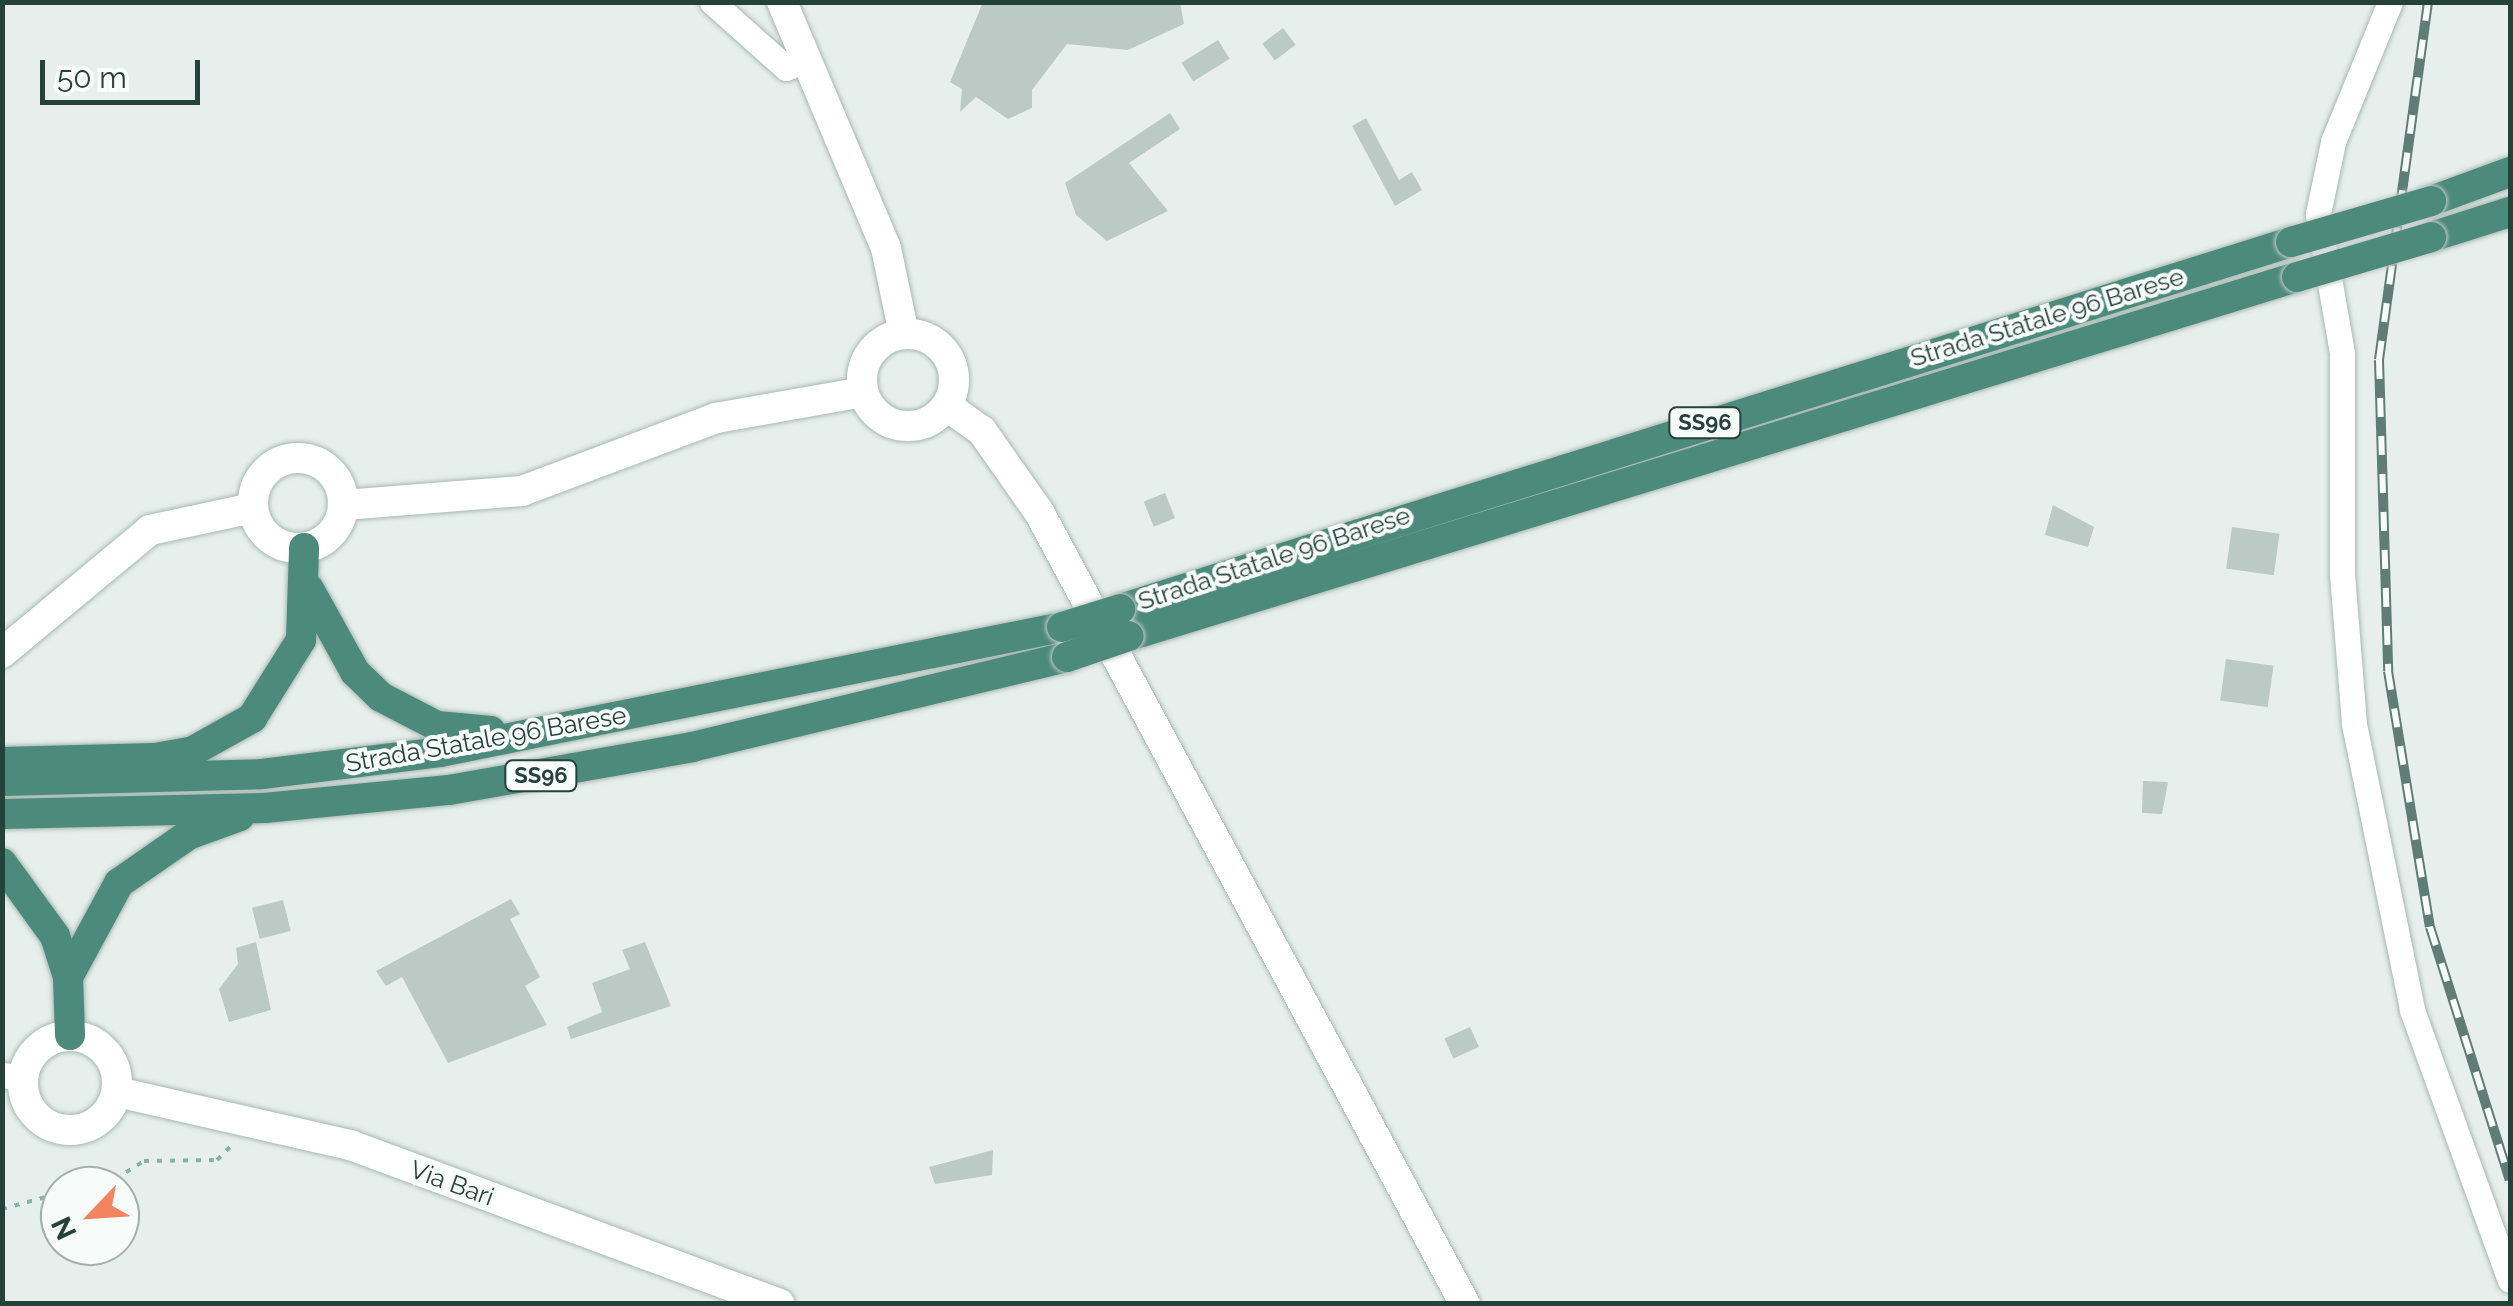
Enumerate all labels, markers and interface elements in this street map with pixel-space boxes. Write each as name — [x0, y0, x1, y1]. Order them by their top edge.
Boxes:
scale bar — [45, 40, 205, 102]
text: 50 m — [57, 60, 127, 95]
street label: Strada Statale 96 Barese — [1907, 261, 2187, 373]
road number: SS96 — [1668, 406, 1742, 440]
street label: Strada Statale 96 Barese — [1134, 500, 1414, 616]
street label: Strada Statale 96 Barese — [344, 700, 628, 778]
road number: SS96 — [504, 759, 578, 793]
street label: Via Bari — [406, 1154, 498, 1212]
north arrow — [40, 1166, 140, 1266]
text: N — [45, 1211, 84, 1245]

